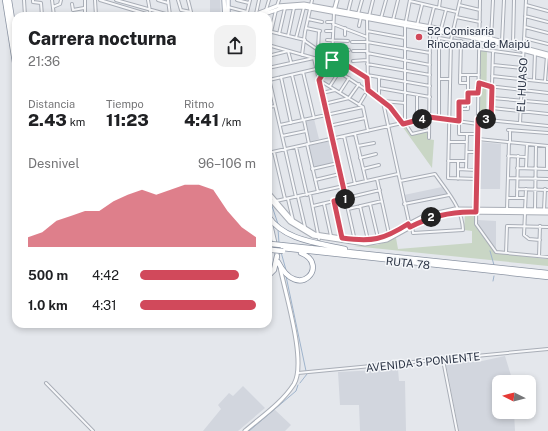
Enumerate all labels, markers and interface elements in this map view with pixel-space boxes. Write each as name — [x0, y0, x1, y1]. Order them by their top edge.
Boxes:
button: share — [214, 25, 256, 67]
place label: 52 Comisaria Rinconada de Maipú — [427, 25, 530, 50]
text: Carrera nocturna — [28, 28, 177, 49]
marker: 52 Comisaria Rinconada de Maipú — [414, 32, 424, 42]
pin — [315, 43, 349, 77]
icon: arrive — [321, 49, 343, 71]
text: 21:36 — [28, 54, 60, 69]
street label: EL HUASO — [515, 57, 529, 113]
text: Distancia — [28, 98, 75, 110]
text: Tiempo — [106, 98, 144, 110]
text: Ritmo — [184, 98, 214, 110]
pin: 4 — [412, 109, 432, 129]
pin: 3 — [476, 109, 496, 129]
text: 2.43 — [28, 110, 67, 130]
text: 11:23 — [106, 110, 149, 130]
text: 4:41 — [184, 110, 219, 130]
text: 4 — [418, 113, 426, 125]
text: 3 — [482, 113, 490, 125]
text: km — [67, 116, 85, 128]
text: /km — [219, 116, 241, 128]
text: Desnivel — [28, 156, 79, 171]
text: 96–106 m — [198, 156, 256, 171]
pin: 1 — [335, 189, 355, 209]
text: 1 — [343, 193, 347, 205]
pin: 2 — [421, 207, 441, 227]
text: 2 — [428, 211, 435, 223]
street label: RUTA 78 — [385, 255, 431, 271]
text: 500 m — [28, 268, 68, 283]
text: 4:42 — [92, 268, 119, 283]
text: 1.0 km — [28, 298, 68, 313]
text: 4:31 — [92, 298, 117, 313]
street label: AVENIDA 5 PONIENTE — [365, 350, 481, 374]
north arrow — [492, 375, 536, 419]
map controls — [492, 375, 536, 419]

